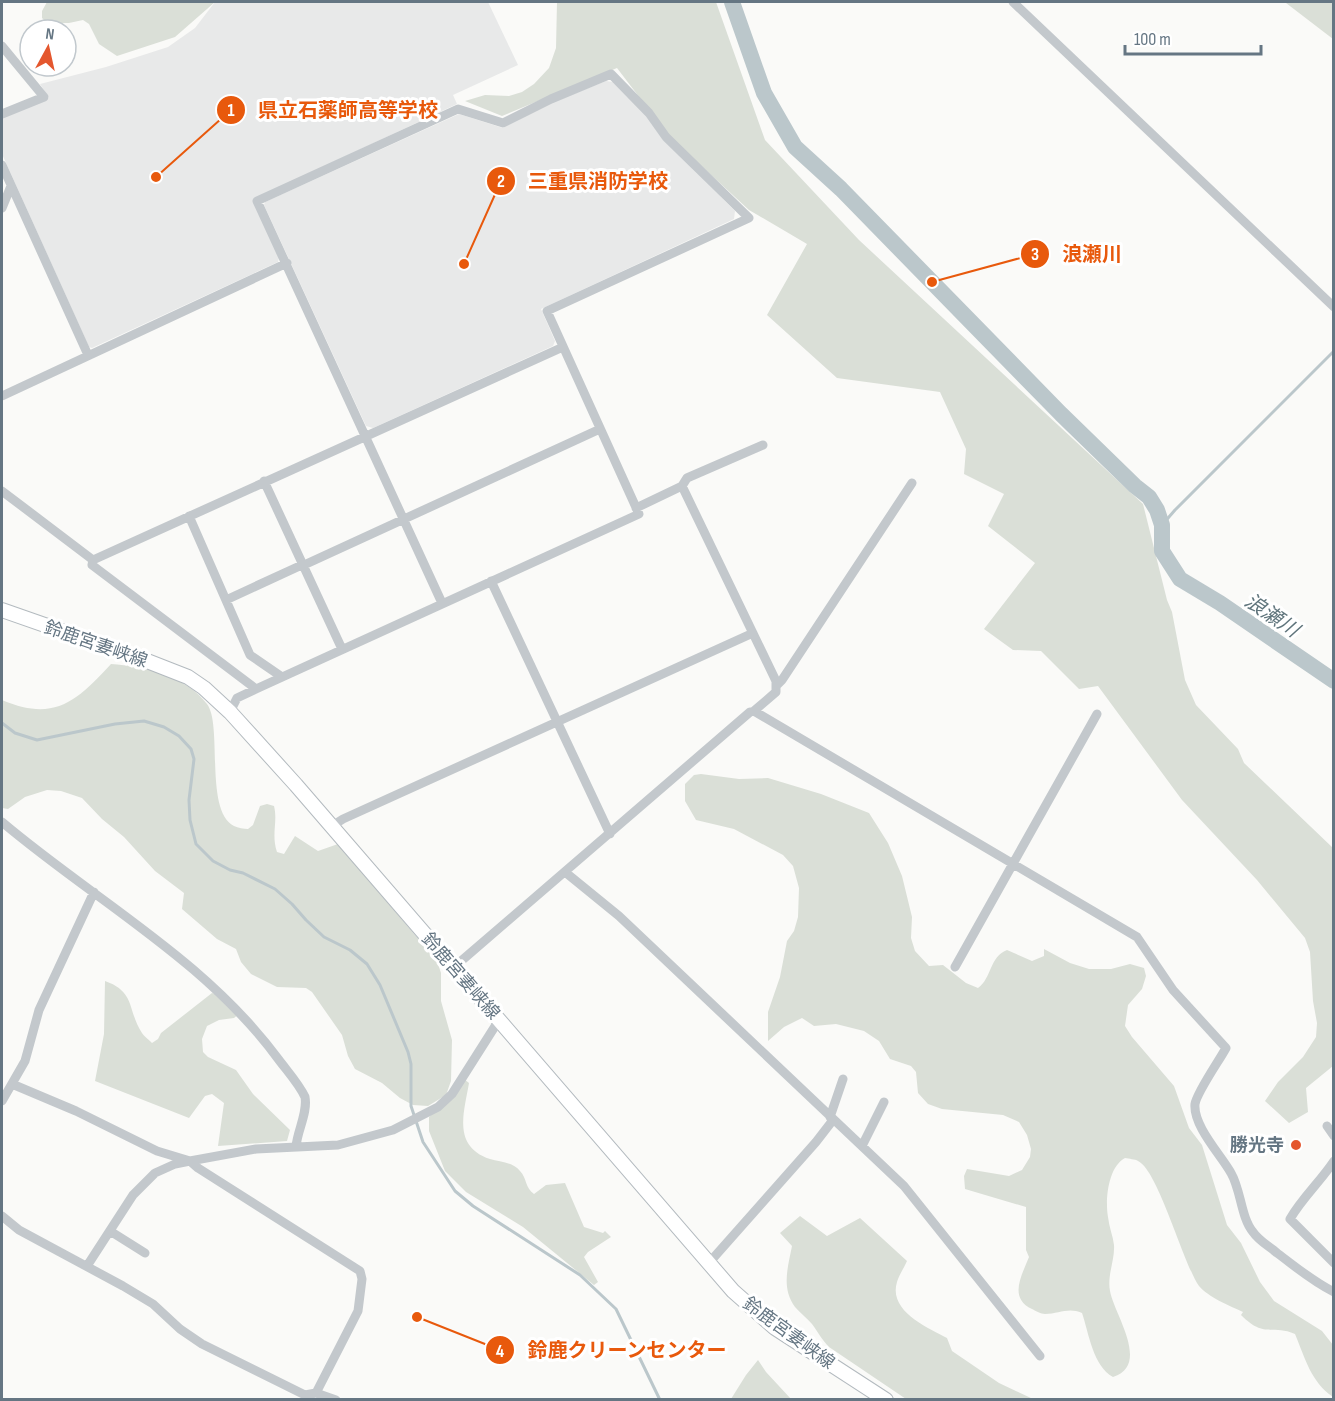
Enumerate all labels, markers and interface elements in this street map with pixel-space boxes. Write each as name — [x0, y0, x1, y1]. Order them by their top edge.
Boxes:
north arrow — [18, 18, 78, 78]
scale bar — [1125, 18, 1262, 56]
text: N — [44, 25, 55, 45]
text: 100 m — [1134, 29, 1171, 50]
callout: 県立石薬師高等学校 — [216, 91, 450, 129]
text: 県立石薬師高等学校 — [258, 99, 438, 123]
text: 1 — [227, 100, 235, 121]
callout: 三重県消防学校 — [486, 162, 680, 200]
text: 三重県消防学校 — [528, 170, 668, 194]
text: 2 — [497, 171, 505, 192]
callout: 浪瀬川 — [1020, 235, 1134, 273]
text: 浪瀬川 — [1062, 243, 1122, 267]
text: 3 — [1031, 244, 1039, 265]
water label: 浪瀬川 — [1240, 589, 1305, 644]
street label: 鈴鹿宮妻峡線 — [41, 617, 150, 672]
street label: 鈴鹿宮妻峡線 — [417, 929, 504, 1024]
place label: 勝光寺 — [1230, 1135, 1284, 1156]
marker: 勝光寺 — [1289, 1138, 1303, 1152]
street label: 鈴鹿宮妻峡線 — [739, 1293, 839, 1374]
callout: 鈴鹿クリーンセンター — [485, 1331, 739, 1369]
text: 鈴鹿クリーンセンター — [528, 1339, 727, 1363]
text: 4 — [496, 1341, 505, 1362]

